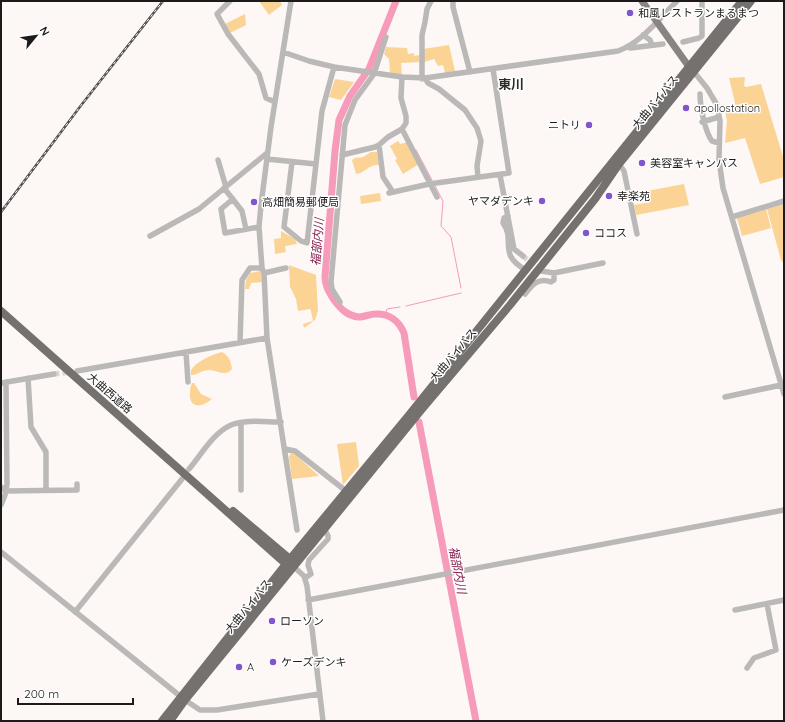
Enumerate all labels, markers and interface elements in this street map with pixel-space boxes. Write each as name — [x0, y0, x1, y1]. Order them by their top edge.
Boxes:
place label: 和風レストランまるまつ — [638, 6, 759, 20]
marker: 和風レストランまるまつ — [625, 8, 635, 18]
north arrow — [16, 16, 56, 56]
text: N — [37, 24, 53, 38]
street label: 大曲バイパス — [629, 72, 681, 132]
district label: 東川 — [498, 76, 524, 92]
place label: apollostation — [694, 101, 760, 115]
marker: apollostation — [681, 103, 691, 113]
place label: ニトリ — [548, 118, 581, 132]
marker: ニトリ — [584, 120, 594, 130]
place label: 美容室キャンパス — [650, 156, 738, 170]
marker: 美容室キャンパス — [637, 158, 647, 168]
place label: 幸楽苑 — [617, 189, 650, 203]
marker: 幸楽苑 — [604, 191, 614, 201]
place label: ヤマダデンキ — [468, 194, 534, 208]
place label: 高畑簡易郵便局 — [262, 195, 339, 209]
marker: ヤマダデンキ — [537, 196, 547, 206]
marker: 高畑簡易郵便局 — [249, 197, 259, 207]
water label: 福部内川 — [307, 215, 327, 267]
place label: ココス — [594, 226, 627, 240]
marker: ココス — [581, 228, 591, 238]
street label: 大曲バイパス — [426, 325, 480, 385]
street label: 大曲西道路 — [85, 370, 135, 416]
water label: 福部内川 — [446, 545, 470, 597]
street label: 大曲バイパス — [222, 576, 274, 636]
place label: ローソン — [280, 614, 324, 628]
marker: ローソン — [267, 616, 277, 626]
place label: ケーズデンキ — [281, 655, 346, 669]
marker: ケーズデンキ — [268, 657, 278, 667]
place label: A — [247, 660, 254, 674]
marker: A — [234, 662, 244, 672]
scale bar — [18, 680, 133, 706]
text: 200 m — [24, 686, 59, 701]

